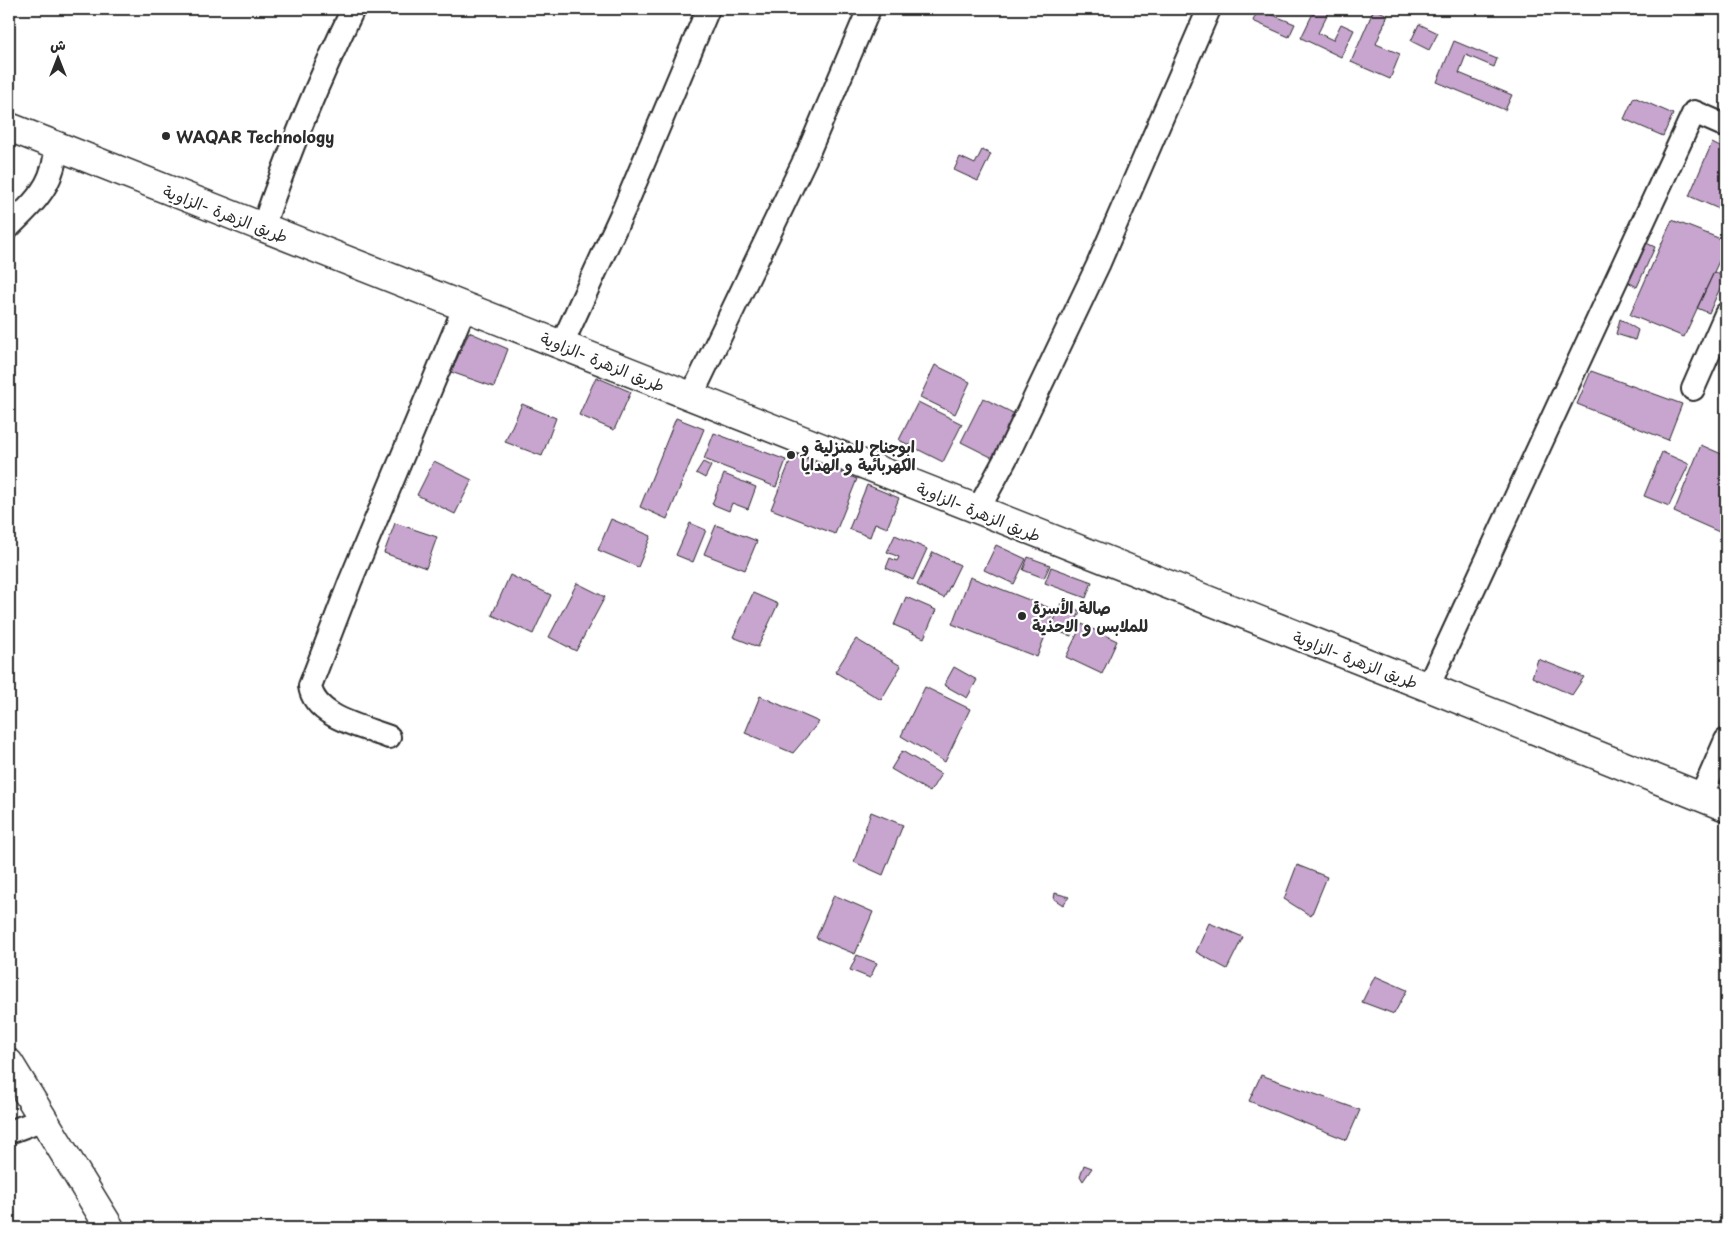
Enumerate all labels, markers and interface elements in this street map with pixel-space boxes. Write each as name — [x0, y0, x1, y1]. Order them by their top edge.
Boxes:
north arrow — [32, 32, 82, 82]
text: ش — [50, 34, 66, 55]
place label: WAQAR Technology — [176, 124, 334, 148]
marker: WAQAR Technology — [160, 130, 172, 142]
street label: طريق الزهرة -الزاوية — [160, 178, 292, 248]
street label: طريق الزهرة -الزاوية — [537, 325, 669, 397]
place label: ابوجناح للمنزلية و الكهربائية و الهدايا — [800, 434, 916, 476]
marker: ابوجناح للمنزلية و الكهربائية و الهدايا — [785, 449, 797, 461]
street label: طريق الزهرة -الزاوية — [913, 475, 1045, 547]
place label: صالة الأسرة للملابس و الاحذية — [1032, 595, 1148, 637]
marker: صالة الأسرة للملابس و الاحذية — [1016, 610, 1028, 622]
street label: طريق الزهرة -الزاوية — [1290, 624, 1422, 694]

